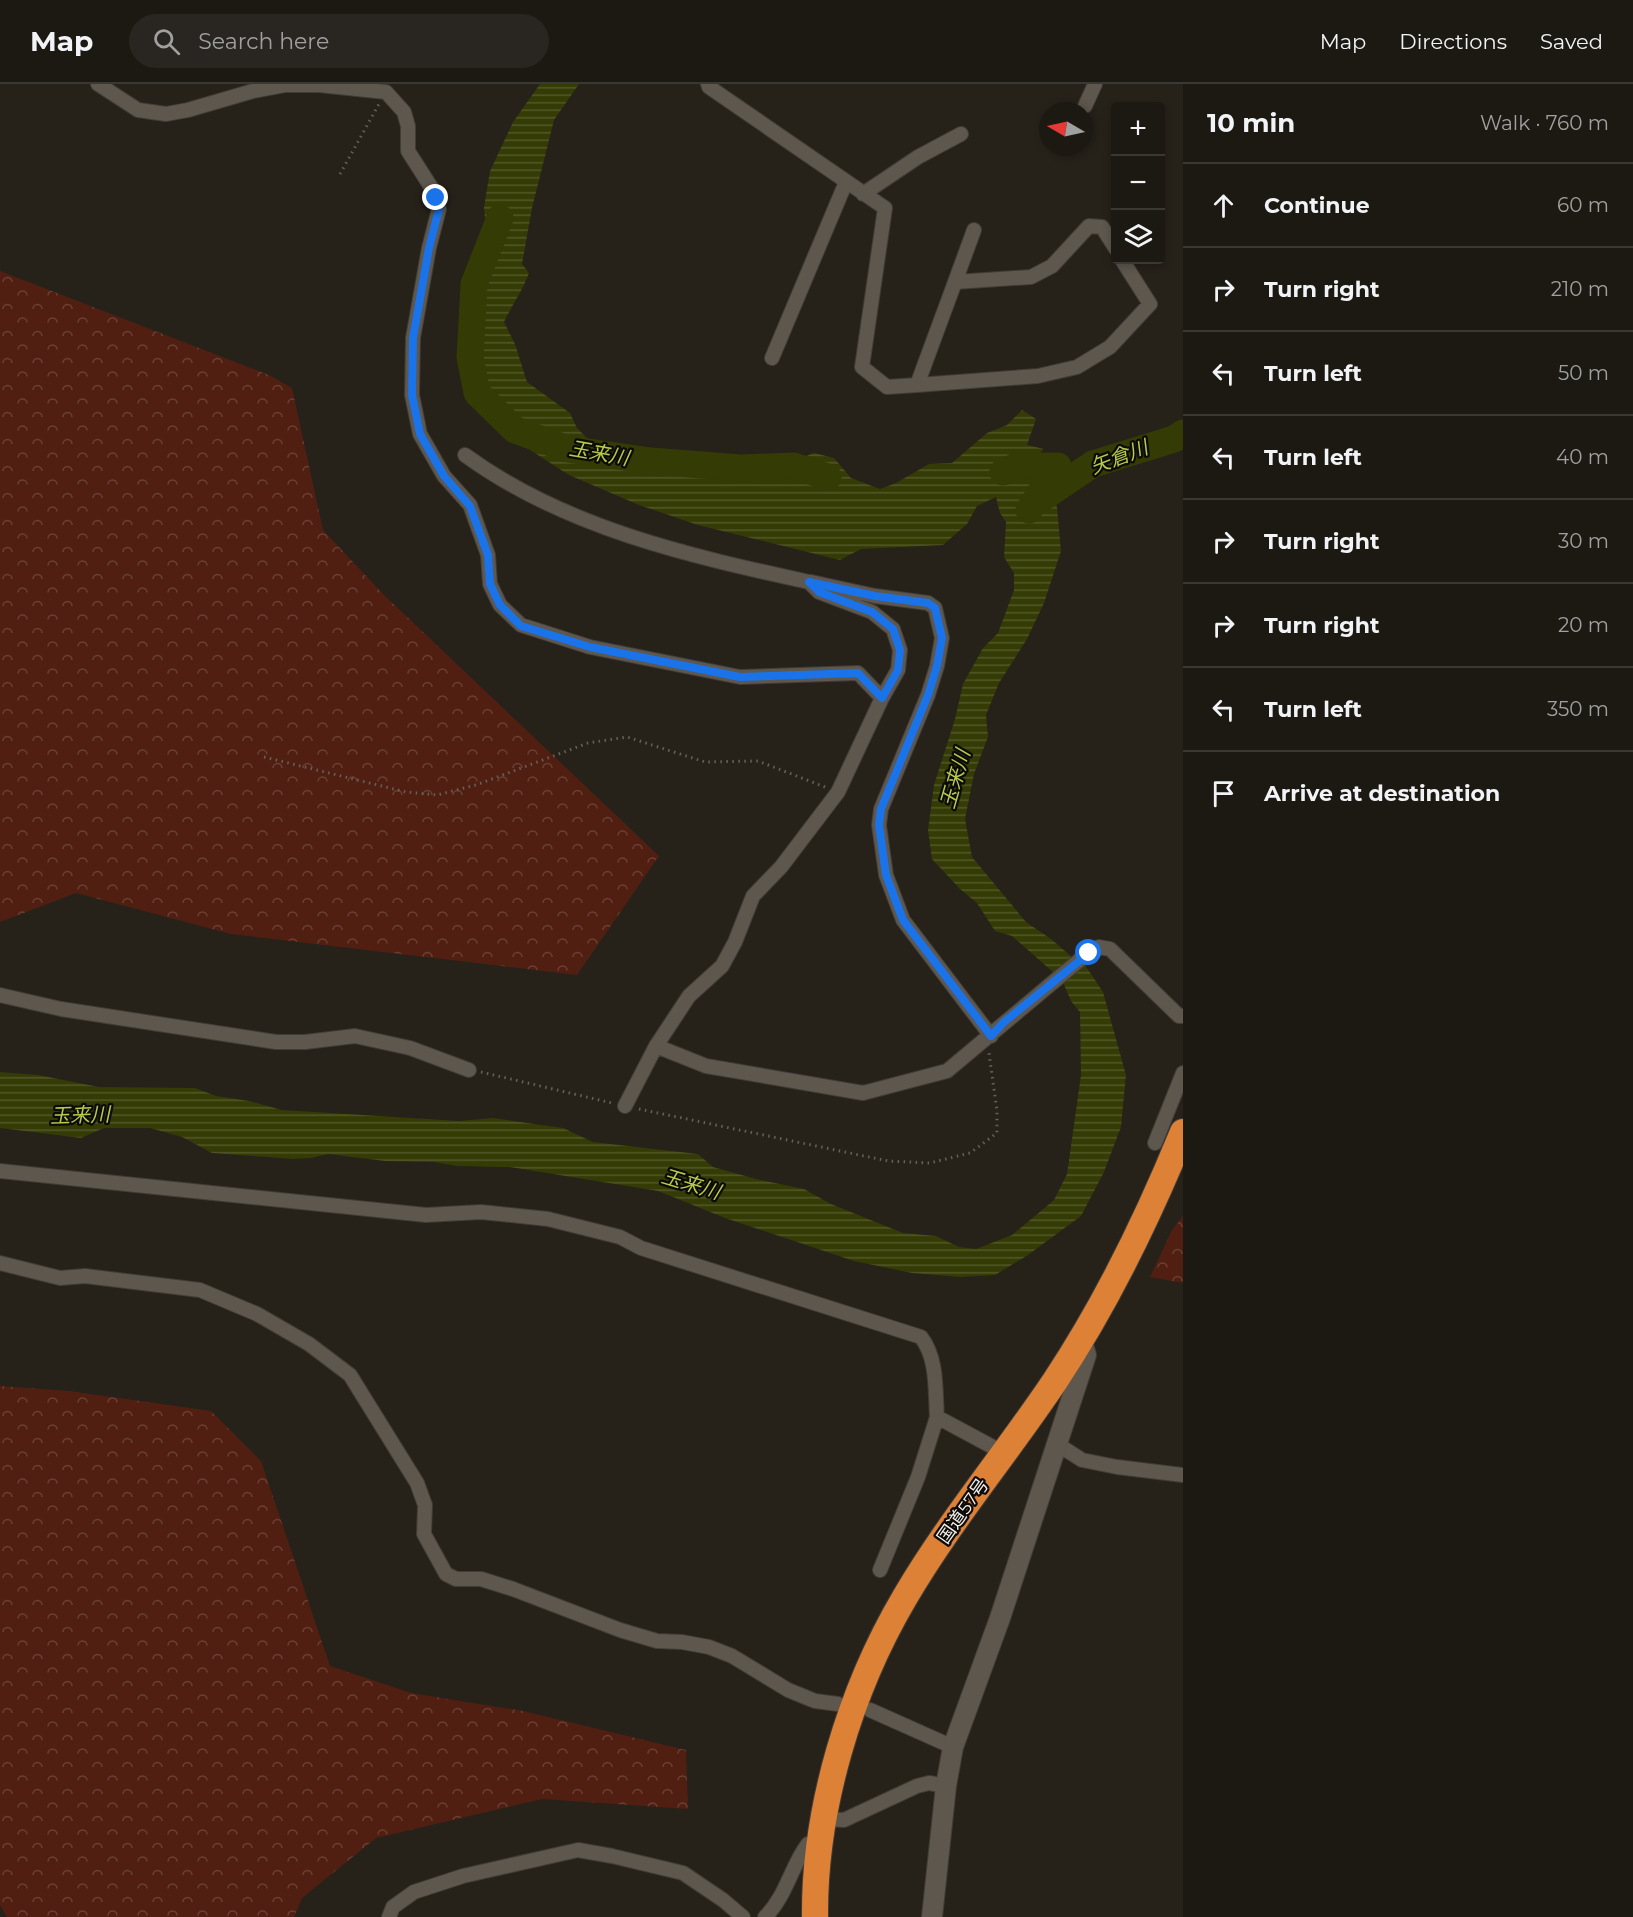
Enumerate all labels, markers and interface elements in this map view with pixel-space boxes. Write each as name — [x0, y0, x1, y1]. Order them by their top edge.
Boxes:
search box — [129, 14, 549, 68]
text: Map — [30, 24, 93, 58]
icon: search — [150, 25, 183, 58]
text: Search here — [198, 28, 329, 55]
text: Map — [1320, 29, 1366, 54]
text: Directions — [1399, 29, 1507, 54]
text: Saved — [1540, 29, 1603, 54]
north arrow — [1039, 102, 1093, 156]
map controls — [1111, 102, 1165, 264]
button: + — [1111, 102, 1165, 156]
text: 10 min — [1207, 107, 1295, 139]
text: Walk · 760 m — [1480, 111, 1609, 135]
button: − — [1111, 156, 1165, 210]
route end — [422, 184, 448, 210]
icon: ahead — [1207, 189, 1240, 222]
text: Continue — [1264, 192, 1370, 219]
text: 60 m — [1557, 193, 1609, 217]
button: layers — [1111, 210, 1165, 264]
icon: right — [1207, 273, 1240, 306]
text: Turn right — [1264, 276, 1379, 303]
text: 210 m — [1551, 277, 1609, 301]
icon: left — [1207, 357, 1240, 390]
text: Turn left — [1264, 360, 1362, 387]
text: 50 m — [1558, 361, 1609, 385]
water label: 矢倉川 — [1087, 434, 1153, 479]
water label: 玉来川 — [567, 436, 633, 470]
icon: left — [1207, 441, 1240, 474]
text: Turn left — [1264, 444, 1362, 471]
text: 40 m — [1556, 445, 1609, 469]
icon: right — [1207, 525, 1240, 558]
text: Turn right — [1264, 528, 1379, 555]
text: 30 m — [1558, 529, 1609, 553]
icon: right — [1207, 609, 1240, 642]
text: Turn right — [1264, 612, 1379, 639]
text: 20 m — [1558, 613, 1609, 637]
icon: left — [1207, 693, 1240, 726]
text: Turn left — [1264, 696, 1362, 723]
text: 350 m — [1547, 697, 1609, 721]
water label: 玉来川 — [935, 745, 975, 811]
icon: arrive — [1207, 777, 1240, 810]
text: Arrive at destination — [1264, 780, 1500, 807]
route start — [1075, 939, 1101, 965]
water label: 玉来川 — [50, 1102, 112, 1128]
water label: 玉来川 — [659, 1164, 725, 1205]
street label: 国道57号 — [933, 1474, 993, 1548]

